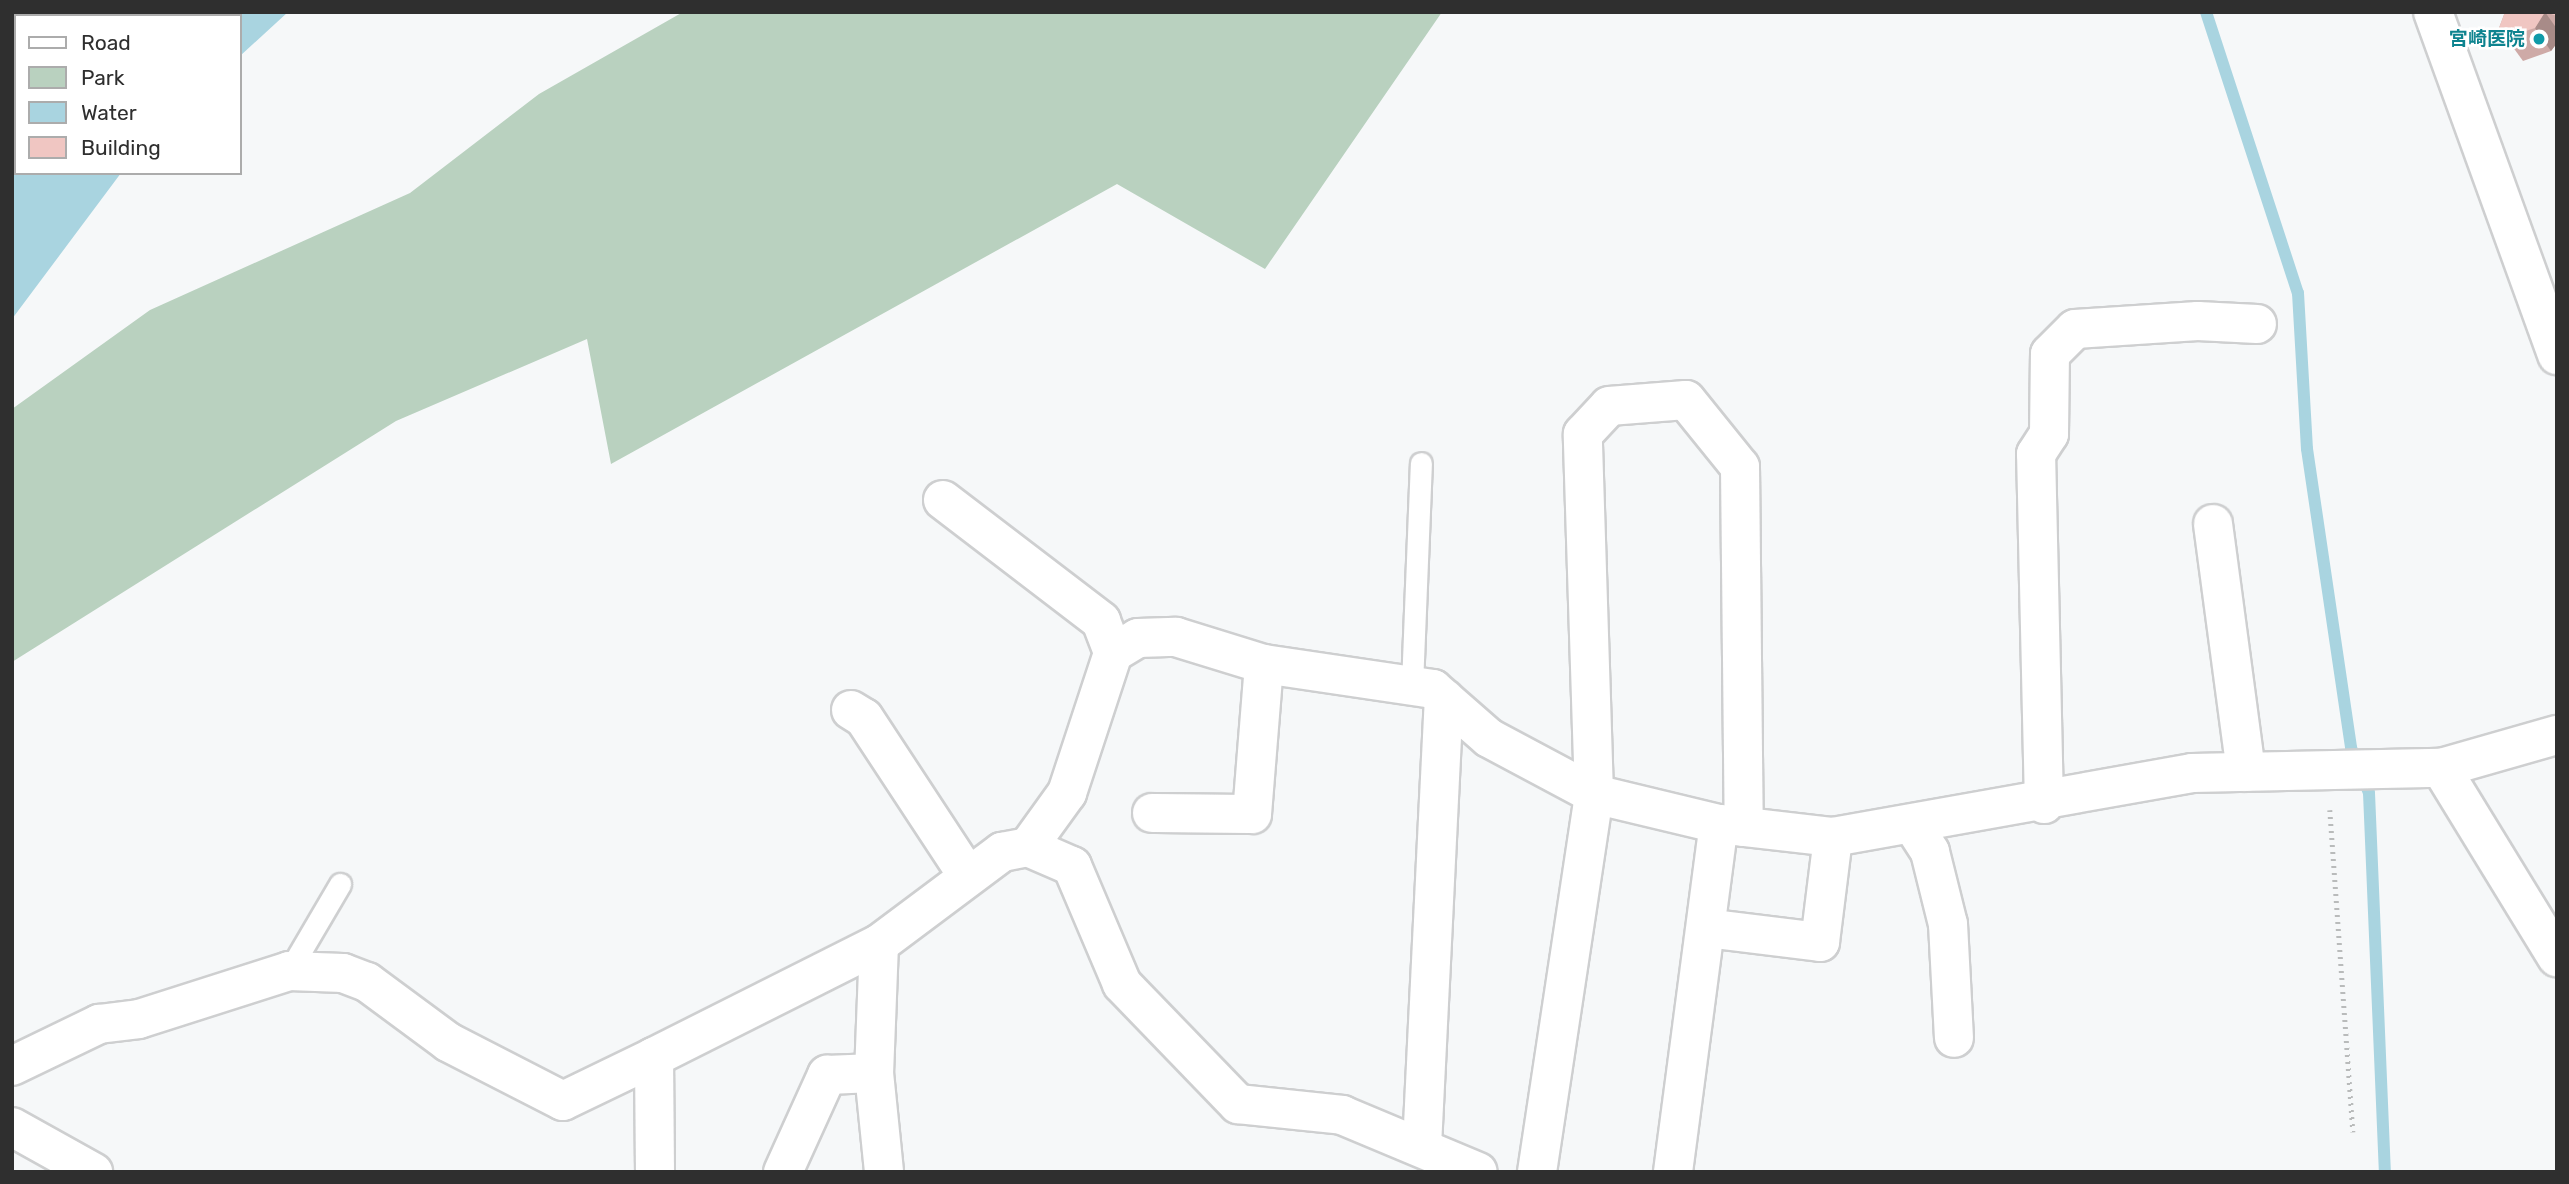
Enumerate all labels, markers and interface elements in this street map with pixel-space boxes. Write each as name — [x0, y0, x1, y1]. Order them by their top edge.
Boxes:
legend — [14, 14, 242, 175]
place label: 宮崎医院 — [2449, 28, 2525, 50]
text: Road — [81, 30, 131, 55]
marker: 宮崎医院 — [2531, 31, 2547, 47]
text: Park — [81, 65, 125, 90]
text: Water — [81, 100, 137, 125]
text: Building — [81, 135, 161, 160]

